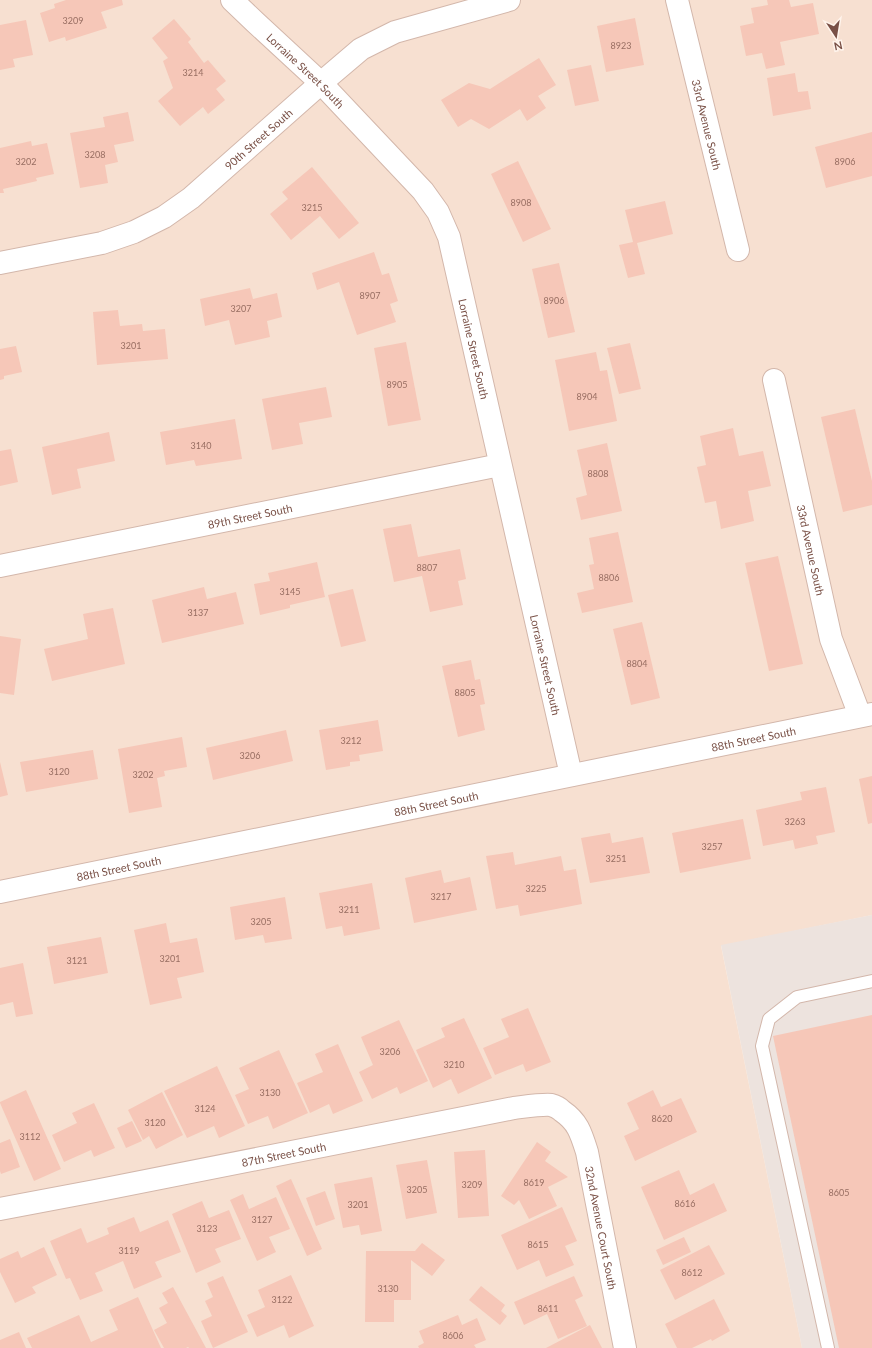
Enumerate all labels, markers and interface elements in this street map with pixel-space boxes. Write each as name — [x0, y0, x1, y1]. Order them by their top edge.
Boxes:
house number: 3209 — [63, 15, 83, 26]
north arrow — [816, 16, 856, 56]
street label: Lorraine Street South — [264, 30, 347, 110]
text: N — [833, 39, 844, 54]
house number: 8923 — [611, 40, 631, 51]
house number: 3214 — [183, 67, 203, 78]
street label: 33rd Avenue South — [690, 78, 725, 171]
street label: 90th Street South — [222, 105, 295, 172]
house number: 3208 — [85, 149, 105, 160]
house number: 3202 — [16, 156, 36, 167]
house number: 8906 — [835, 156, 855, 167]
house number: 8908 — [511, 197, 531, 208]
house number: 3215 — [302, 202, 322, 213]
house number: 8907 — [360, 290, 380, 301]
house number: 8906 — [544, 295, 564, 306]
street label: Lorraine Street South — [457, 297, 492, 400]
house number: 3207 — [231, 303, 251, 314]
house number: 3201 — [121, 340, 141, 351]
house number: 8905 — [387, 379, 407, 390]
house number: 8904 — [577, 391, 597, 402]
house number: 3140 — [191, 440, 211, 451]
house number: 8808 — [588, 468, 608, 479]
street label: 89th Street South — [207, 501, 293, 530]
street label: 33rd Avenue South — [795, 503, 828, 597]
house number: 8807 — [417, 562, 437, 573]
house number: 8806 — [599, 572, 619, 583]
house number: 3145 — [280, 586, 300, 597]
house number: 3137 — [188, 607, 208, 618]
street label: Lorraine Street South — [528, 613, 564, 716]
house number: 8804 — [627, 658, 647, 669]
house number: 8805 — [455, 687, 475, 698]
street label: 88th Street South — [710, 723, 797, 753]
house number: 3212 — [341, 735, 361, 746]
house number: 3206 — [240, 750, 260, 761]
house number: 3120 — [49, 766, 69, 777]
house number: 3202 — [133, 769, 153, 780]
street label: 88th Street South — [393, 788, 479, 818]
house number: 3263 — [785, 816, 805, 827]
house number: 3257 — [702, 841, 722, 852]
street label: 88th Street South — [75, 853, 162, 883]
house number: 3251 — [606, 853, 626, 864]
house number: 3225 — [526, 883, 546, 894]
house number: 3217 — [431, 891, 451, 902]
house number: 3211 — [339, 904, 359, 915]
house number: 3205 — [251, 916, 271, 927]
house number: 3201 — [160, 953, 180, 964]
house number: 3121 — [67, 955, 87, 966]
house number: 3206 — [380, 1046, 400, 1057]
house number: 3210 — [444, 1059, 464, 1070]
house number: 3130 — [260, 1087, 280, 1098]
house number: 3124 — [195, 1103, 215, 1114]
house number: 8620 — [652, 1113, 672, 1124]
house number: 3120 — [145, 1117, 165, 1128]
house number: 3112 — [20, 1131, 40, 1142]
street label: 87th Street South — [240, 1139, 327, 1168]
street label: 32nd Avenue Court South — [583, 1165, 620, 1291]
house number: 8619 — [524, 1177, 544, 1188]
house number: 3209 — [462, 1179, 482, 1190]
house number: 3205 — [407, 1184, 427, 1195]
house number: 8605 — [829, 1187, 849, 1198]
house number: 8616 — [675, 1198, 695, 1209]
house number: 3201 — [348, 1199, 368, 1210]
house number: 3127 — [252, 1214, 272, 1225]
house number: 3123 — [197, 1223, 217, 1234]
house number: 8615 — [528, 1239, 548, 1250]
house number: 3119 — [119, 1245, 139, 1256]
house number: 8612 — [682, 1267, 702, 1278]
house number: 3130 — [378, 1283, 398, 1294]
house number: 3122 — [272, 1294, 292, 1305]
house number: 8611 — [538, 1303, 558, 1314]
house number: 8606 — [443, 1330, 463, 1341]

